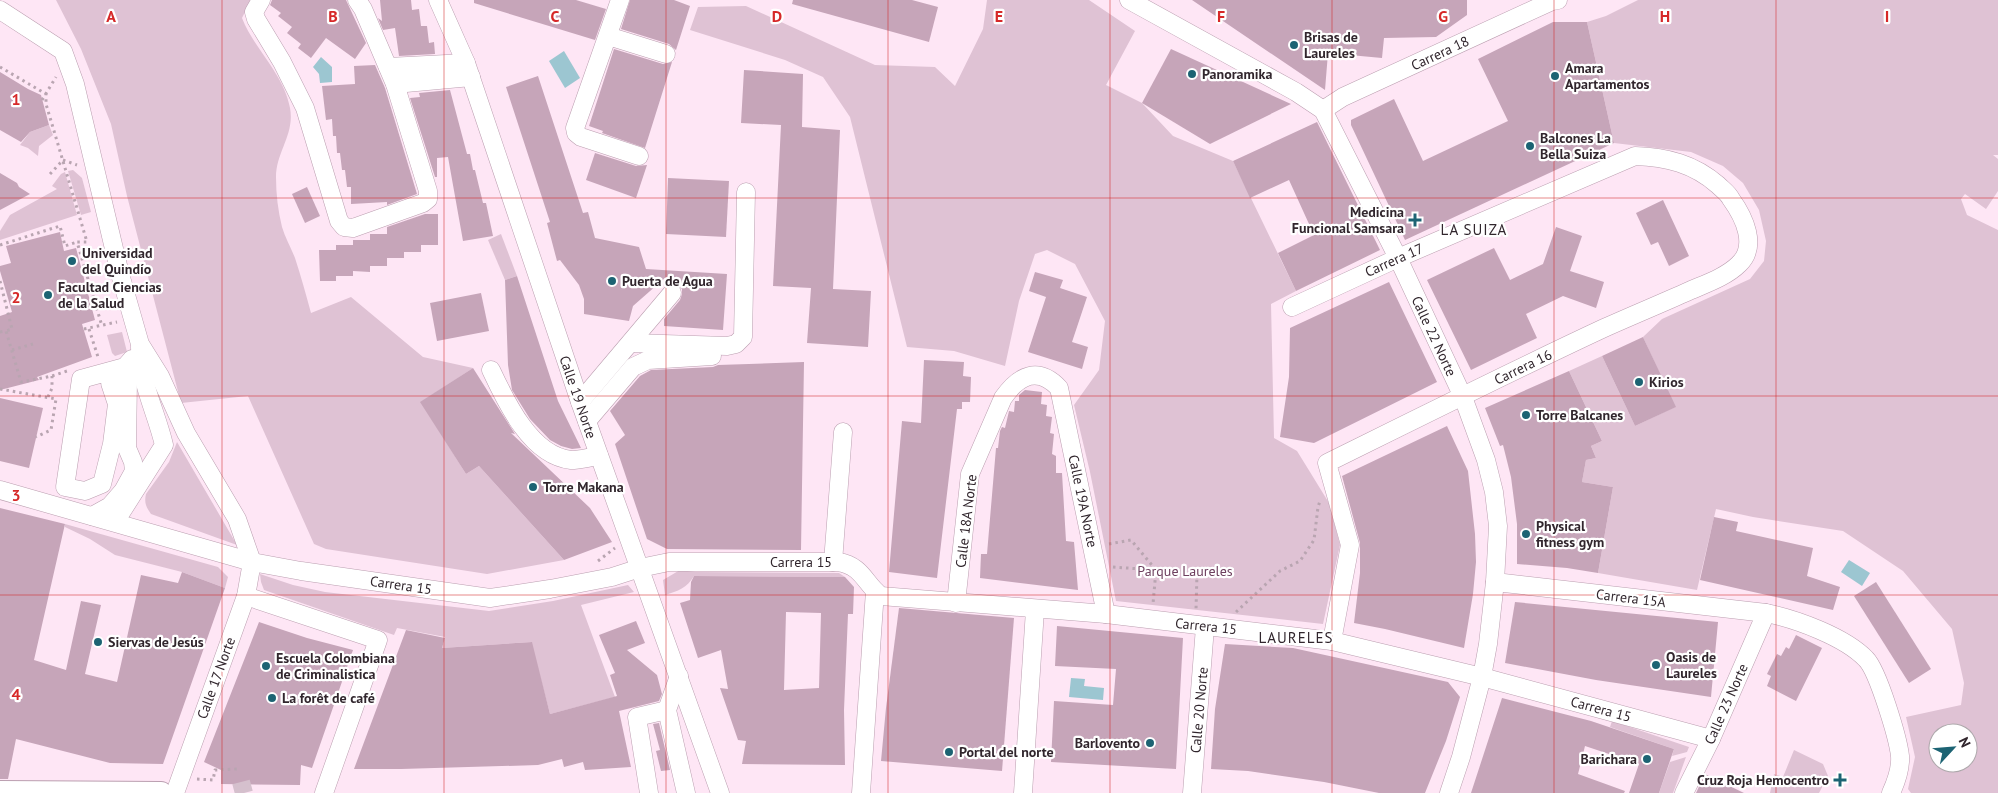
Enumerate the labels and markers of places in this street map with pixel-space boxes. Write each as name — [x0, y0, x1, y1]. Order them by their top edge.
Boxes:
place label: Brisas de Laureles — [1304, 28, 1358, 62]
marker: Brisas de Laureles — [1288, 39, 1300, 51]
place label: Amara Apartamentos — [1565, 59, 1649, 93]
place label: Panoramika — [1202, 65, 1272, 83]
marker: Panoramika — [1186, 68, 1198, 80]
marker: Amara Apartamentos — [1549, 70, 1561, 82]
place label: Balcones La Bella Suiza — [1540, 129, 1611, 163]
marker: Balcones La Bella Suiza — [1524, 140, 1536, 152]
place label: Medicina Funcional Samsara — [1292, 203, 1404, 237]
marker: Medicina Funcional Samsara — [1408, 213, 1422, 227]
place label: Universidad del Quindío — [82, 244, 153, 278]
marker: Universidad del Quindío — [66, 255, 78, 267]
place label: Puerta de Agua — [622, 272, 713, 290]
marker: Puerta de Agua — [606, 275, 618, 287]
place label: Facultad Ciencias de la Salud — [58, 278, 162, 312]
marker: Facultad Ciencias de la Salud — [42, 289, 54, 301]
place label: Kirios — [1649, 373, 1684, 391]
marker: Kirios — [1633, 376, 1645, 388]
place label: Torre Balcanes — [1536, 406, 1623, 424]
marker: Torre Balcanes — [1520, 409, 1532, 421]
place label: Torre Makana — [543, 478, 624, 496]
marker: Torre Makana — [527, 481, 539, 493]
place label: Physical fitness gym — [1536, 517, 1604, 551]
marker: Physical fitness gym — [1520, 528, 1532, 540]
place label: Siervas de Jesús — [108, 633, 204, 651]
marker: Siervas de Jesús — [92, 636, 104, 648]
place label: Oasis de Laureles — [1666, 648, 1717, 682]
place label: Escuela Colombiana de Criminalistica — [276, 649, 395, 683]
marker: Oasis de Laureles — [1650, 659, 1662, 671]
marker: Escuela Colombiana de Criminalistica — [260, 660, 272, 672]
place label: La forêt de café — [282, 689, 375, 707]
marker: La forêt de café — [266, 692, 278, 704]
place label: Barlovento — [1075, 734, 1140, 752]
marker: Barlovento — [1144, 737, 1156, 749]
place label: Portal del norte — [959, 743, 1054, 761]
marker: Portal del norte — [943, 746, 955, 758]
place label: Barichara — [1581, 750, 1637, 768]
marker: Barichara — [1641, 753, 1653, 765]
place label: Cruz Roja Hemocentro — [1697, 771, 1829, 789]
marker: Cruz Roja Hemocentro — [1833, 773, 1847, 787]

